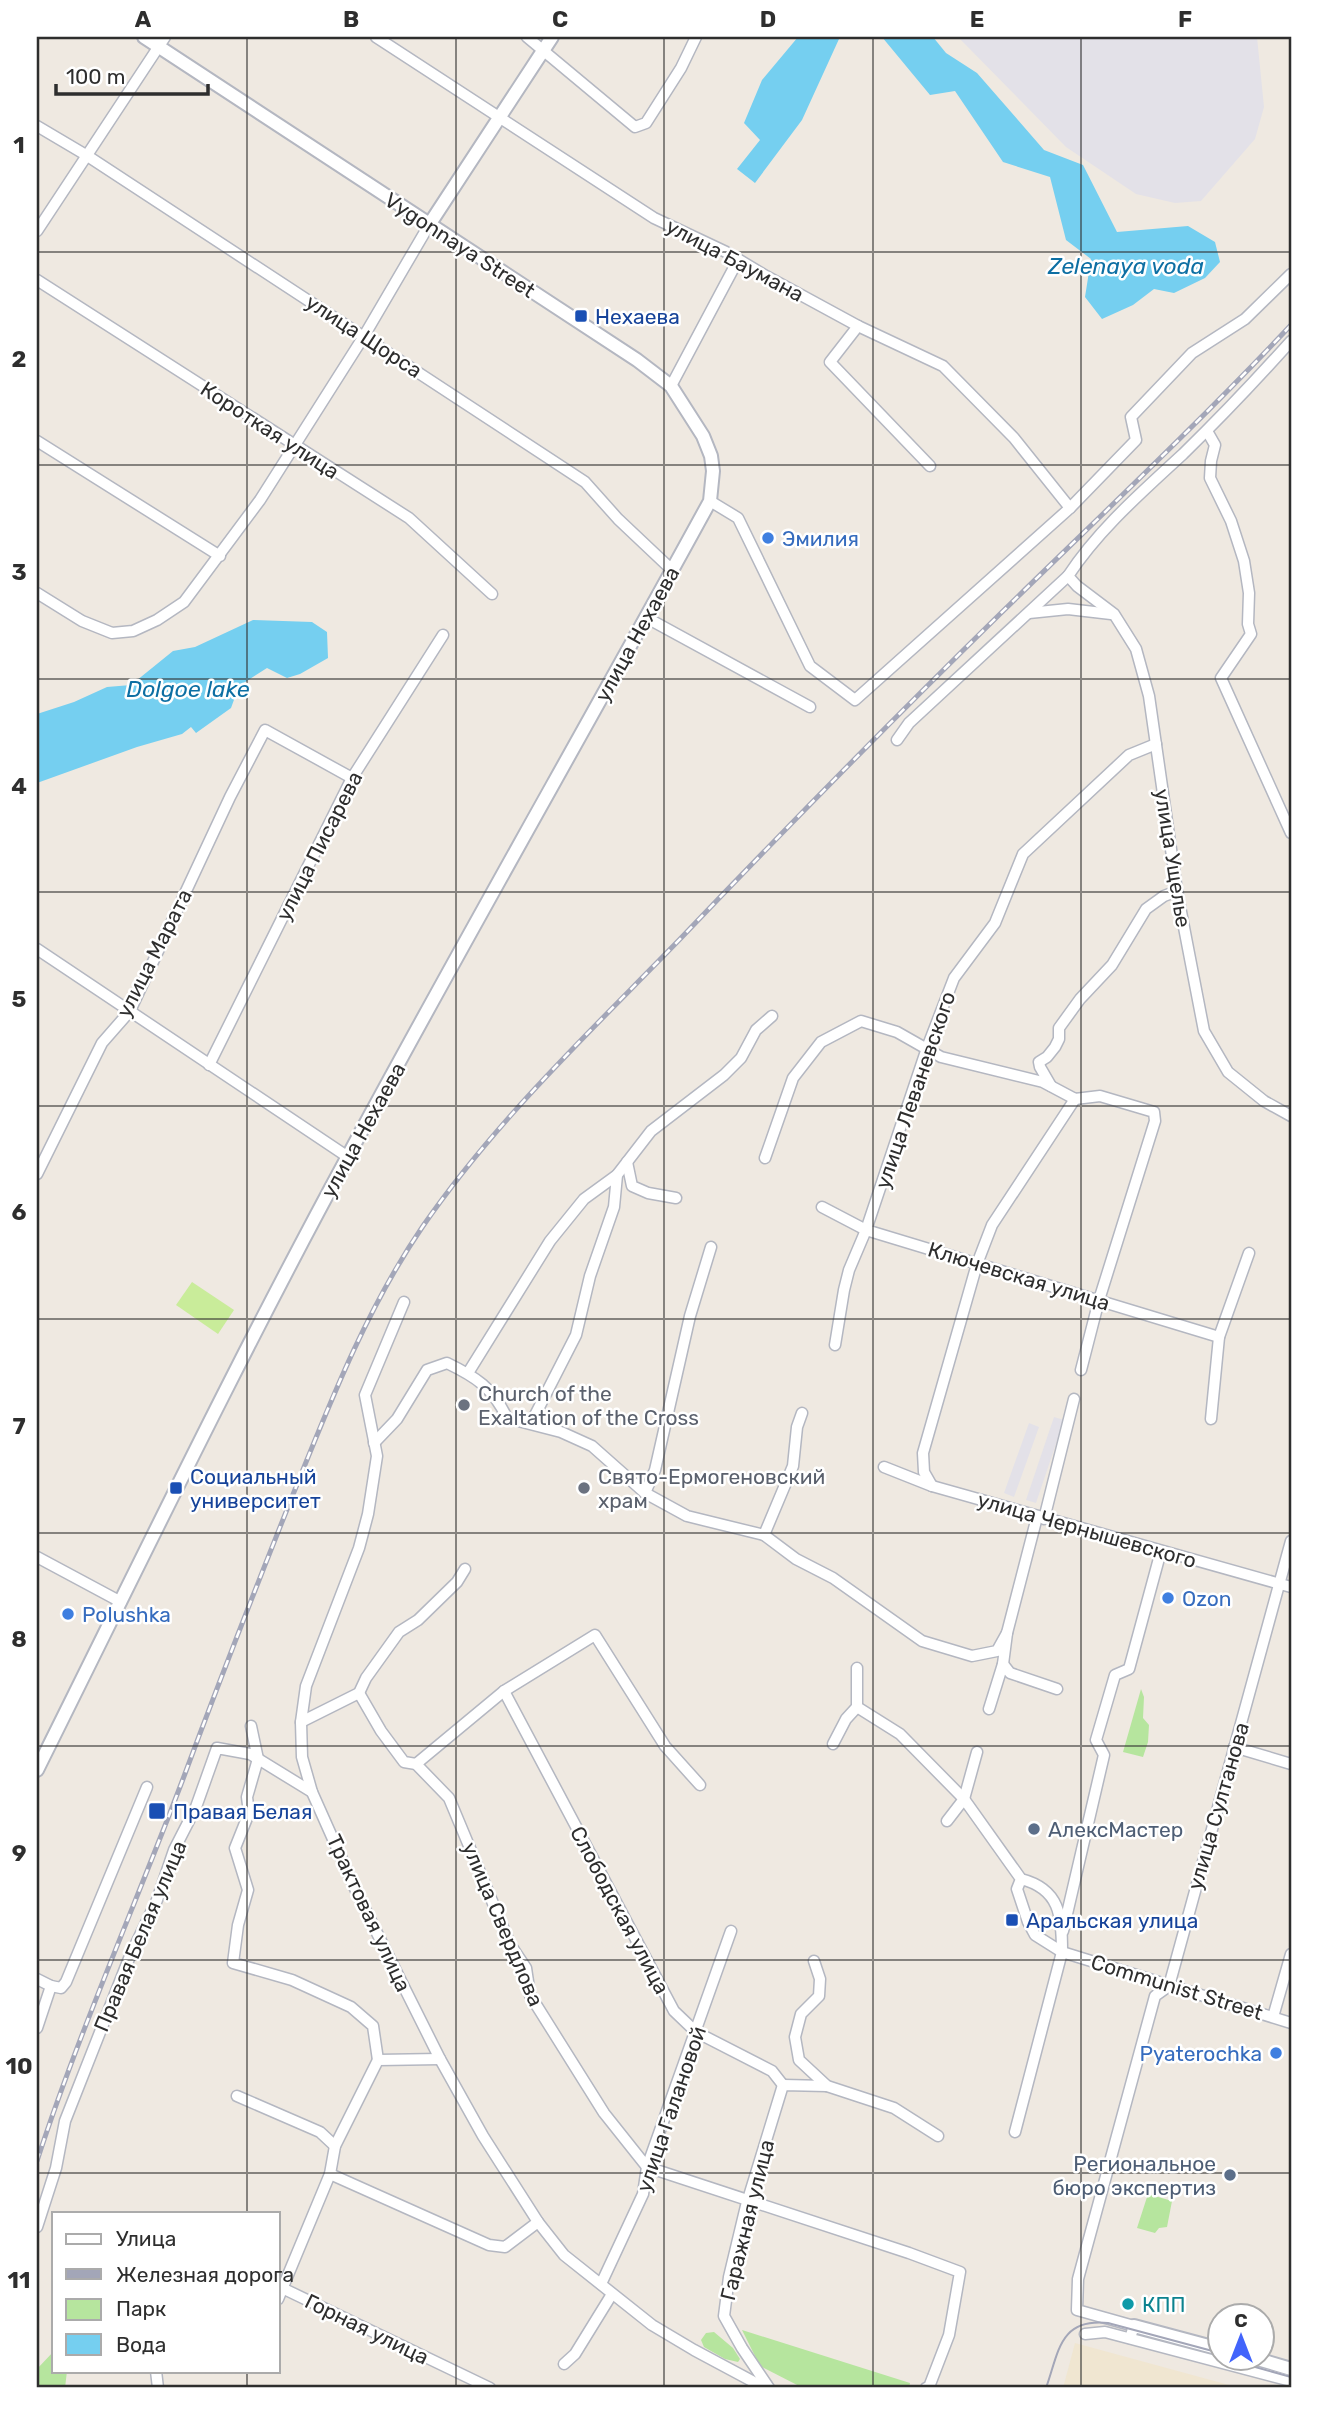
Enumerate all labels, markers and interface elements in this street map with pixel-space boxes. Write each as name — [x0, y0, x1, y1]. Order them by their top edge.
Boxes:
text: A — [135, 5, 152, 33]
text: B — [343, 5, 359, 33]
text: C — [552, 5, 568, 33]
text: D — [760, 5, 776, 33]
text: E — [970, 5, 984, 33]
text: F — [1178, 5, 1192, 33]
scale bar — [56, 52, 208, 96]
text: 100 m — [66, 64, 125, 89]
text: 1 — [13, 131, 25, 159]
street label: Vygonnaya Street — [380, 187, 540, 303]
street label: улица Баумана — [662, 213, 808, 307]
water label: Zelenaya voda — [1047, 252, 1204, 280]
street label: улица Щорса — [301, 289, 427, 383]
place label: Нехаева — [595, 304, 680, 329]
marker: Нехаева — [573, 308, 589, 324]
text: 2 — [12, 345, 26, 373]
street label: Короткая улица — [196, 376, 344, 484]
place label: Эмилия — [782, 526, 859, 551]
marker: Эмилия — [760, 530, 776, 546]
text: 3 — [11, 558, 27, 586]
street label: улица Нехаева — [590, 562, 684, 706]
water label: Dolgoe lake — [126, 675, 250, 703]
street label: улица Писарева — [271, 767, 367, 925]
text: 4 — [11, 772, 27, 800]
street label: улица Ущелье — [1150, 787, 1196, 929]
street label: улица Марата — [111, 885, 197, 1021]
text: 5 — [12, 985, 27, 1013]
street label: улица Леваневского — [869, 988, 961, 1192]
street label: улица Нехаева — [316, 1058, 410, 1202]
text: 6 — [12, 1198, 27, 1226]
street label: Ключевская улица — [925, 1236, 1113, 1316]
place label: Church of the Exaltation of the Cross — [478, 1381, 699, 1430]
marker: Church of the Exaltation of the Cross — [456, 1397, 472, 1413]
text: 7 — [12, 1412, 26, 1440]
place label: Социальный университет — [190, 1464, 321, 1513]
place label: Свято-Ермогеновский храм — [598, 1464, 825, 1513]
marker: Социальный университет — [168, 1480, 184, 1496]
marker: Свято-Ермогеновский храм — [576, 1480, 592, 1496]
street label: улица Чернышевского — [975, 1487, 1199, 1573]
place label: Ozon — [1182, 1586, 1232, 1611]
marker: Ozon — [1160, 1590, 1176, 1606]
place label: Polushka — [82, 1602, 171, 1627]
marker: Polushka — [60, 1606, 76, 1622]
text: 8 — [11, 1625, 27, 1653]
street label: улица Султанова — [1182, 1719, 1254, 1893]
place label: Правая Белая — [173, 1799, 312, 1824]
marker: Правая Белая — [147, 1801, 167, 1821]
place label: АлексМастер — [1048, 1817, 1183, 1842]
marker: АлексМастер — [1026, 1821, 1042, 1837]
street label: Слободская улица — [565, 1822, 675, 1998]
street label: Трактовая улица — [322, 1830, 416, 1996]
street label: Правая Белая улица — [88, 1837, 192, 2035]
street label: улица Свердлова — [457, 1838, 549, 2010]
text: 9 — [12, 1839, 26, 1867]
place label: Аральская улица — [1026, 1908, 1198, 1933]
marker: Аральская улица — [1004, 1912, 1020, 1928]
street label: Communist Street — [1088, 1949, 1266, 2025]
street label: улица Галановой — [631, 2023, 711, 2195]
place label: Pyaterochka — [1139, 2041, 1262, 2066]
marker: Pyaterochka — [1268, 2045, 1284, 2061]
text: 10 — [5, 2052, 33, 2080]
street label: Гаражная улица — [715, 2137, 779, 2303]
place label: Региональное бюро экспертиз — [1052, 2151, 1216, 2200]
marker: Региональное бюро экспертиз — [1222, 2167, 1238, 2183]
legend — [52, 2212, 280, 2372]
text: Улица — [116, 2226, 176, 2251]
text: Железная дорога — [116, 2262, 294, 2287]
text: 11 — [8, 2266, 30, 2294]
street label: Горная улица — [301, 2288, 433, 2370]
place label: КПП — [1142, 2292, 1185, 2317]
text: Парк — [116, 2296, 166, 2321]
marker: КПП — [1120, 2296, 1136, 2312]
north arrow — [1206, 2302, 1276, 2372]
text: С — [1234, 2309, 1248, 2332]
text: Вода — [116, 2332, 166, 2357]

